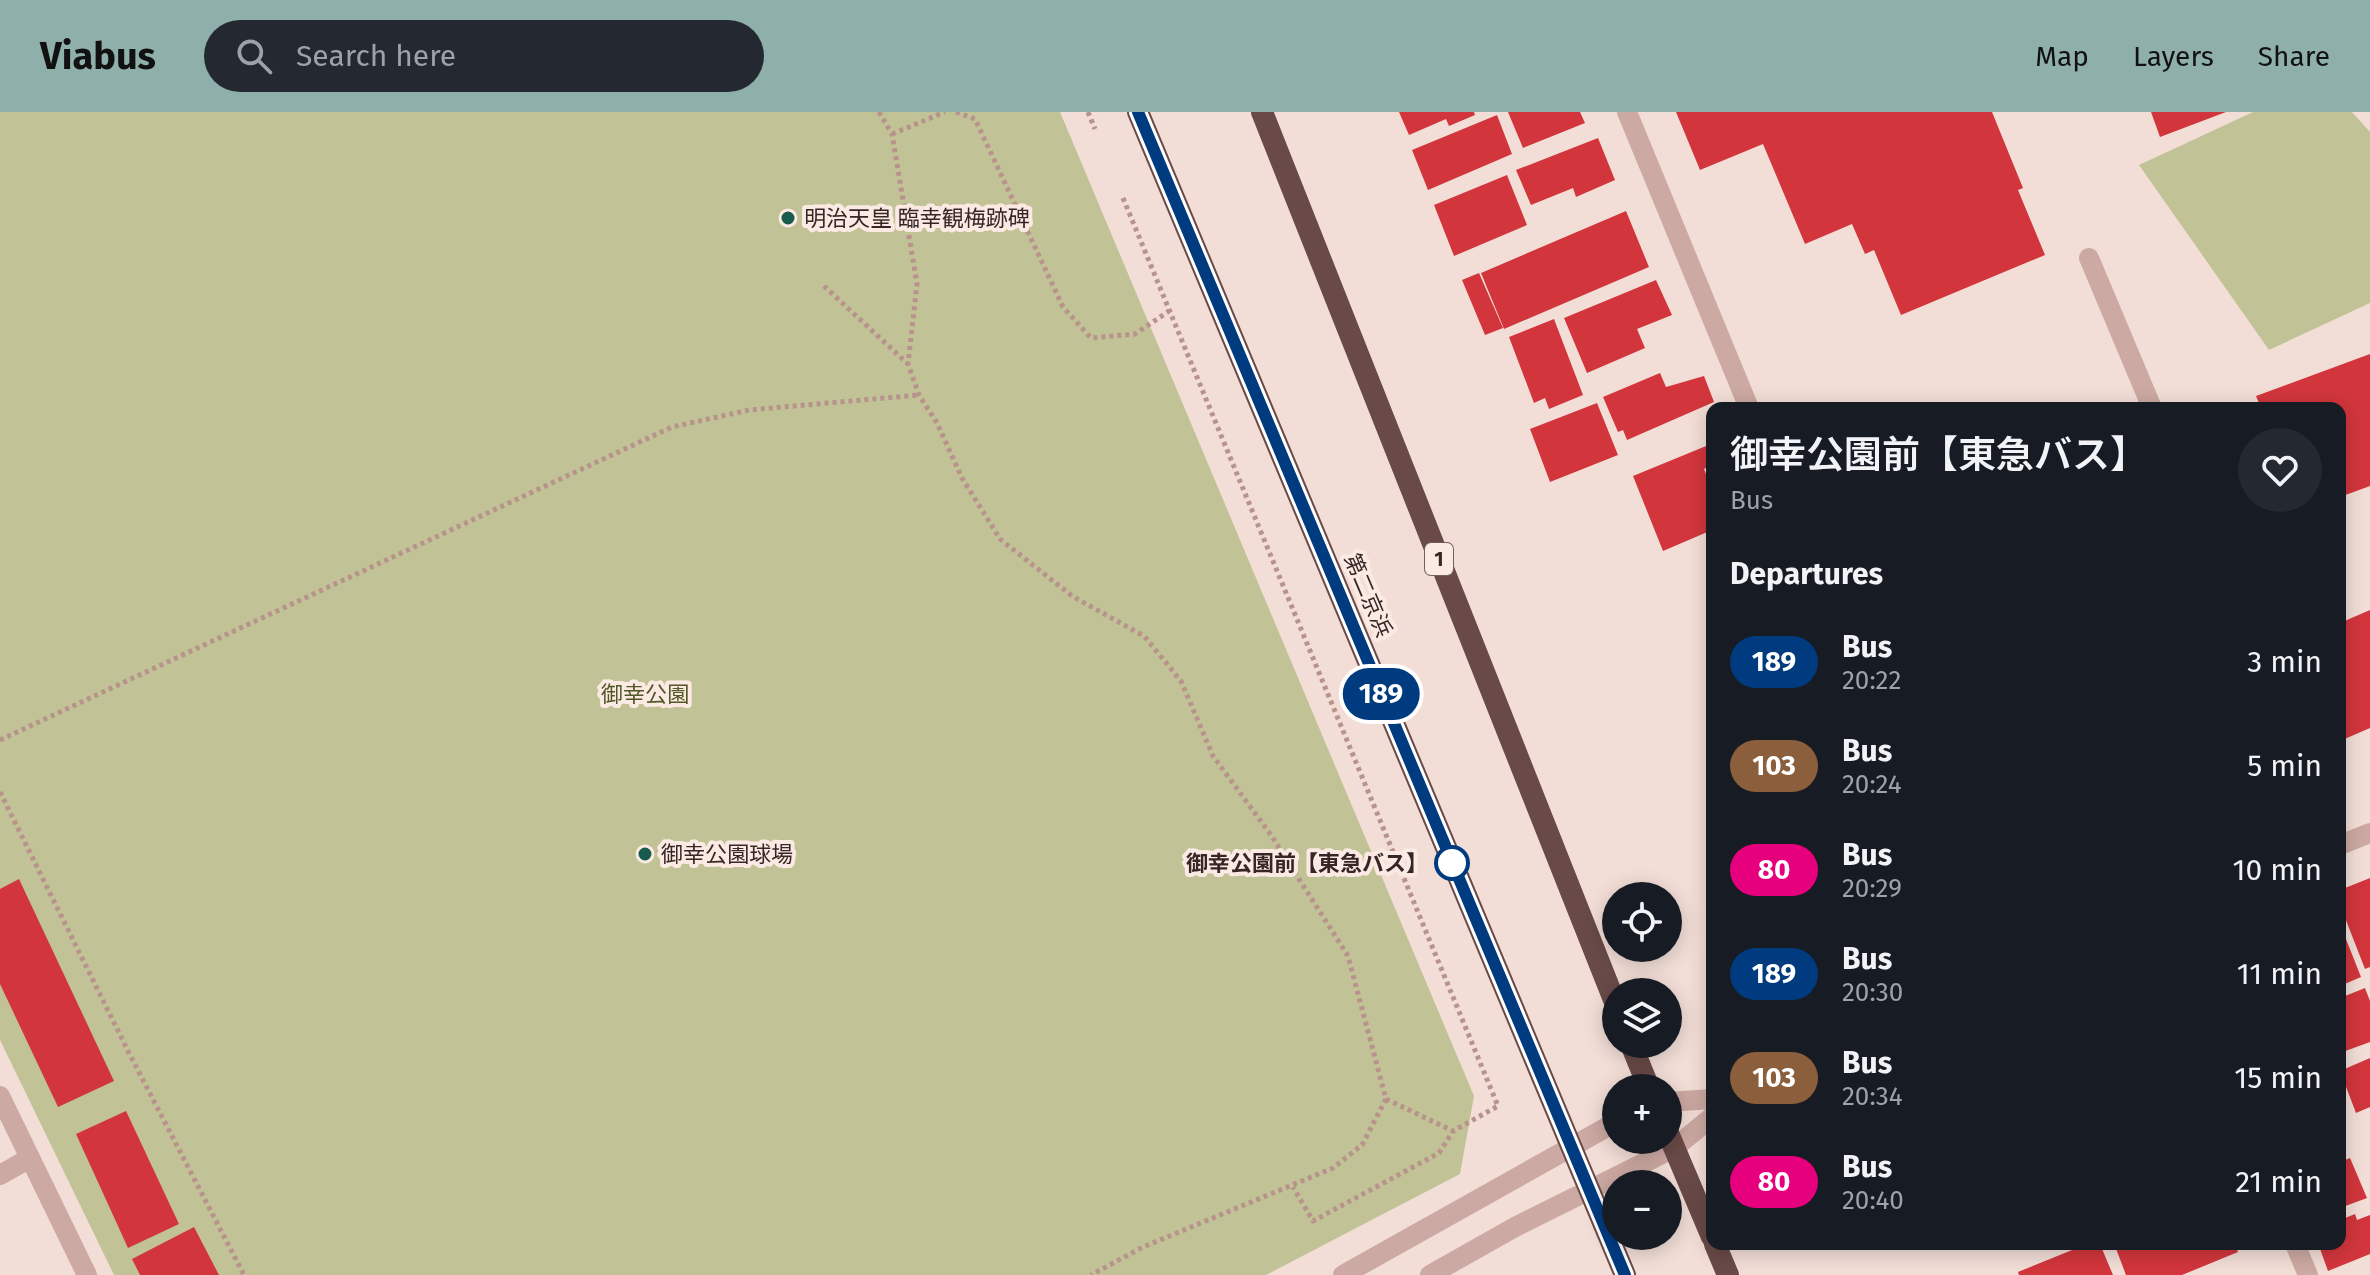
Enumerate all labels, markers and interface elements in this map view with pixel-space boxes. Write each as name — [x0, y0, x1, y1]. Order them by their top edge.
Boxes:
search box — [204, 20, 764, 92]
text: Viabus — [40, 33, 156, 79]
icon: search — [232, 34, 276, 78]
text: Search here — [296, 38, 456, 74]
text: Map — [2035, 40, 2089, 73]
text: Layers — [2133, 40, 2214, 73]
text: Share — [2258, 40, 2330, 73]
place label: 明治天皇 臨幸観梅跡碑 — [804, 205, 1030, 232]
marker: 明治天皇 臨幸観梅跡碑 — [779, 209, 797, 227]
button: heart — [2238, 428, 2322, 512]
text: 御幸公園前【東急バス】 — [1730, 432, 2148, 478]
text: Bus — [1730, 485, 1773, 516]
road number: 1 — [1425, 543, 1453, 575]
street label: 第二京浜 — [1338, 549, 1398, 641]
text: Departures — [1730, 556, 1883, 592]
text: Bus — [1842, 629, 1892, 665]
text: 3 min — [2247, 644, 2322, 680]
text: 189 — [1752, 645, 1796, 678]
text: 20:22 — [1842, 665, 1901, 696]
line badge: 189 — [1335, 668, 1427, 720]
text: 189 — [1359, 677, 1403, 710]
park label: 御幸公園 — [601, 681, 689, 708]
text: Bus — [1842, 733, 1892, 769]
text: 5 min — [2247, 748, 2322, 784]
text: 103 — [1752, 749, 1796, 782]
text: 20:24 — [1842, 769, 1902, 800]
text: Bus — [1842, 837, 1892, 873]
place label: 御幸公園球場 — [661, 841, 793, 868]
marker: 御幸公園球場 — [636, 845, 654, 863]
marker: 御幸公園前【東急バス】 — [1435, 846, 1469, 880]
place label: 御幸公園前【東急バス】 — [1186, 850, 1428, 877]
text: 10 min — [2233, 852, 2322, 888]
text: 80 — [1758, 853, 1790, 886]
text: 20:29 — [1842, 873, 1902, 904]
map controls — [1602, 882, 1682, 1250]
button: locate — [1602, 882, 1682, 962]
text: Bus — [1842, 941, 1892, 977]
text: 11 min — [2237, 956, 2322, 992]
text: 189 — [1752, 957, 1796, 990]
text: 20:30 — [1842, 977, 1903, 1008]
button: layers — [1602, 978, 1682, 1058]
text: Bus — [1842, 1045, 1892, 1081]
text: 15 min — [2234, 1060, 2322, 1096]
text: 103 — [1752, 1061, 1796, 1094]
button: + — [1602, 1074, 1682, 1154]
text: 20:34 — [1842, 1081, 1903, 1112]
text: Bus — [1842, 1149, 1892, 1185]
text: 21 min — [2235, 1164, 2322, 1200]
text: 80 — [1758, 1165, 1790, 1198]
button: − — [1602, 1170, 1682, 1250]
text: 20:40 — [1842, 1185, 1904, 1216]

